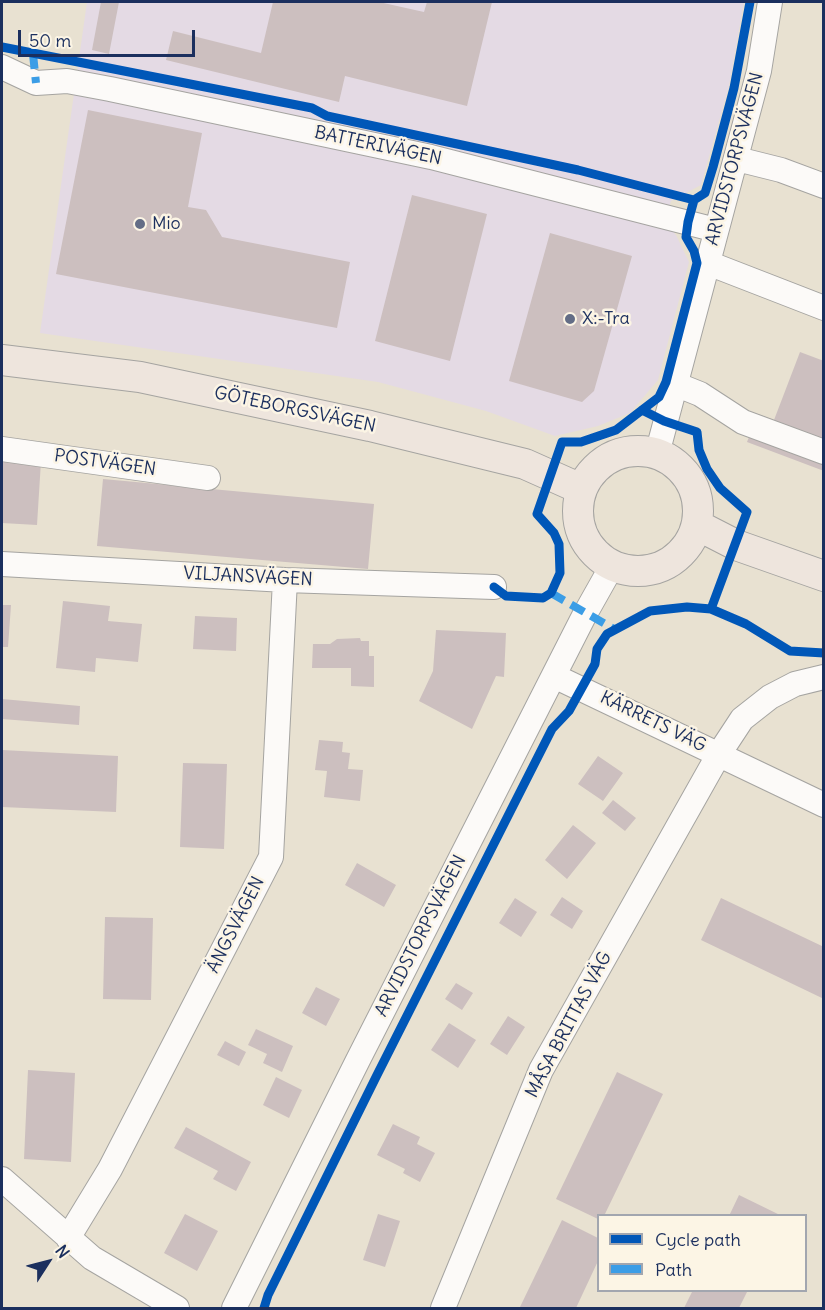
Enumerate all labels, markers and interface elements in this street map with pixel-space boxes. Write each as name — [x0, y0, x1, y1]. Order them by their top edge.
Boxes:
scale bar — [21, 18, 198, 56]
text: 50 m — [29, 29, 71, 52]
street label: ARVIDSTORPSVÄGEN — [701, 70, 769, 248]
street label: BATTERIVÄGEN — [312, 122, 444, 170]
place label: Mio — [152, 213, 181, 235]
marker: Mio — [133, 217, 147, 231]
place label: X:-Tra — [582, 308, 630, 330]
marker: X:-Tra — [563, 312, 577, 326]
street label: GÖTEBORGSVÄGEN — [212, 382, 378, 438]
street label: POSTVÄGEN — [53, 445, 157, 481]
street label: VILJANSVÄGEN — [183, 563, 313, 591]
street label: KÄRRETS VÄG — [597, 687, 709, 757]
street label: ARVIDSTORPSVÄGEN — [371, 852, 471, 1020]
street label: ÄNGSVÄGEN — [202, 873, 270, 977]
street label: MÅSA BRITTAS VÄG — [521, 948, 617, 1102]
legend — [597, 1214, 807, 1292]
text: Cycle path — [655, 1228, 741, 1251]
north arrow — [18, 1232, 78, 1292]
text: N — [51, 1241, 74, 1262]
text: Path — [655, 1258, 692, 1281]

